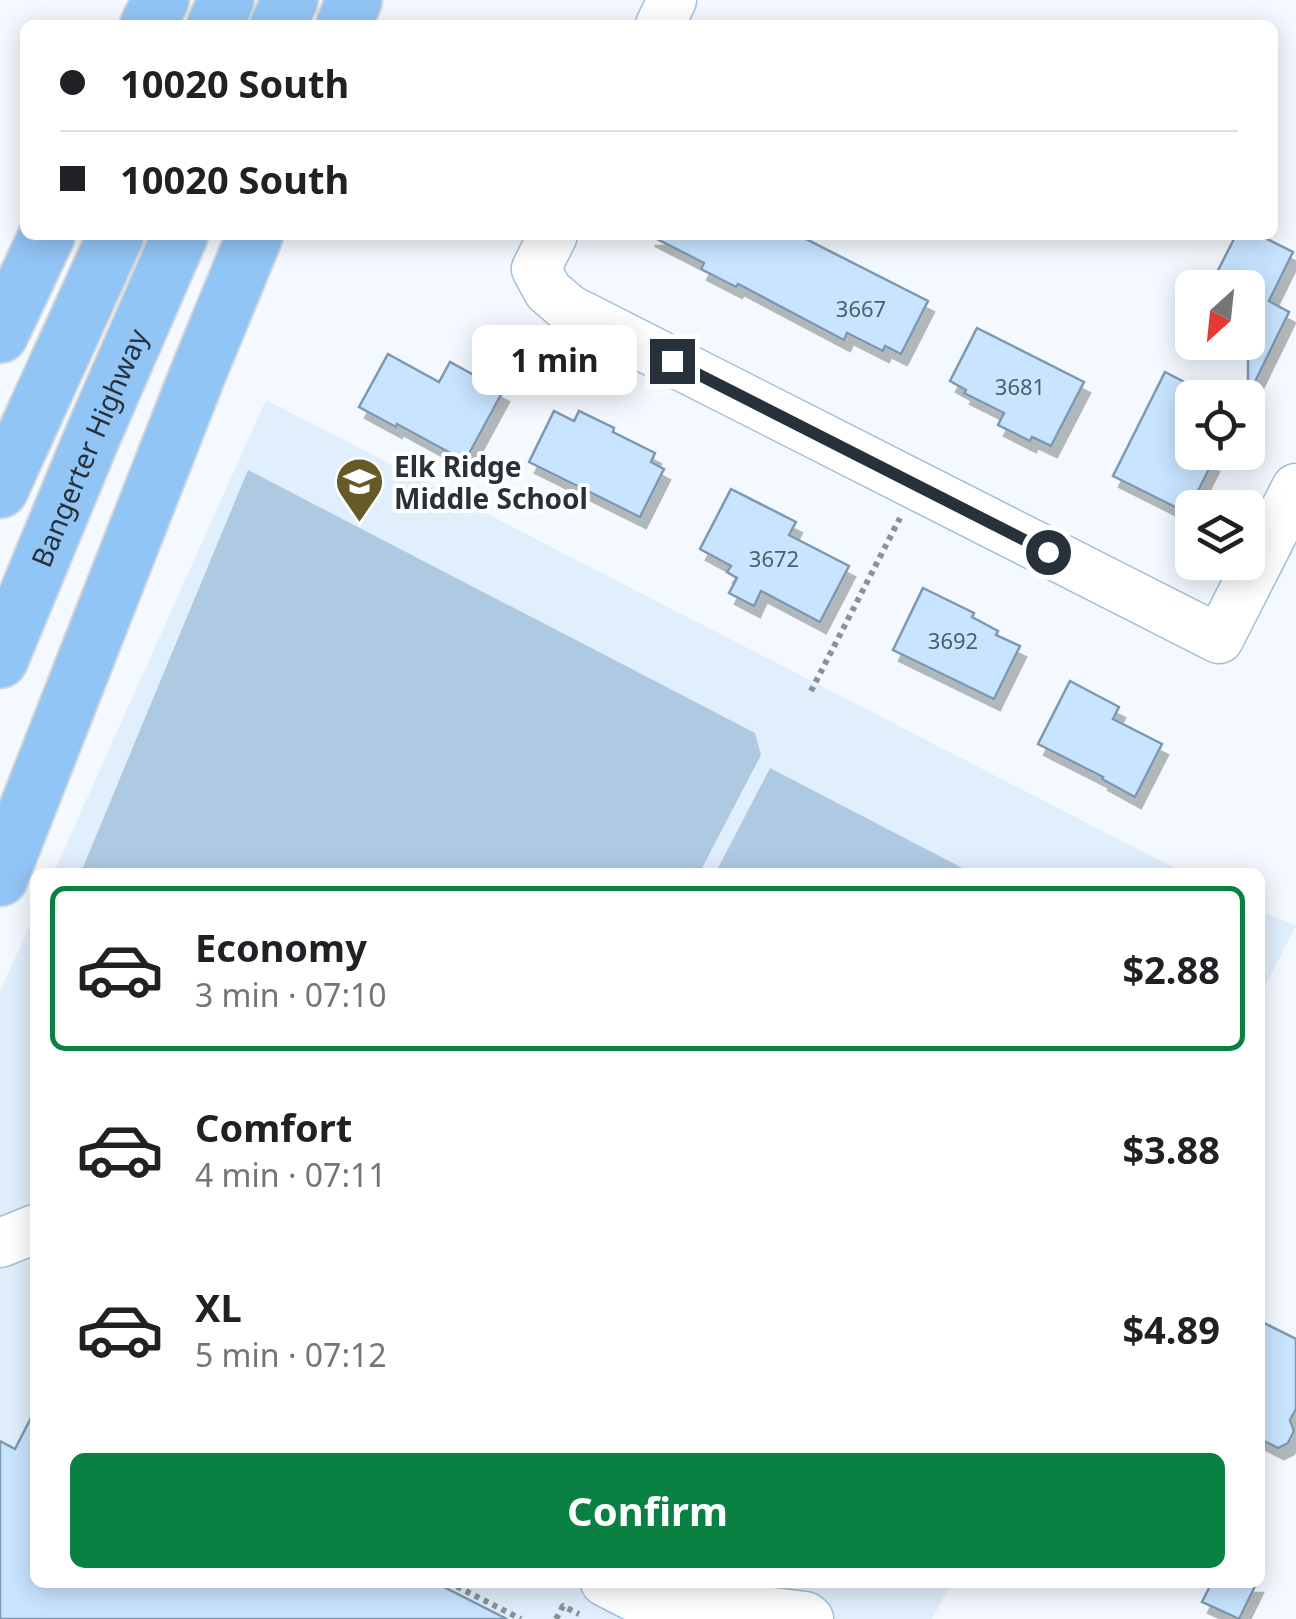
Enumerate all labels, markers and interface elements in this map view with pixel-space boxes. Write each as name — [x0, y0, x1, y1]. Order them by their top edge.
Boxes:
text: 10020 South — [120, 57, 349, 109]
text: 10020 South — [120, 153, 349, 205]
north arrow — [1175, 270, 1265, 360]
map controls — [1175, 270, 1265, 580]
house number: 3667 — [836, 293, 886, 323]
street label: Bangerter Highway — [22, 322, 156, 573]
callout: 1 min — [472, 326, 637, 396]
text: 1 min — [510, 338, 599, 381]
route end — [650, 339, 695, 384]
house number: 3681 — [995, 371, 1045, 401]
button: locate — [1175, 380, 1265, 470]
place label: Elk Ridge Middle School — [394, 447, 588, 517]
school or university icon: Elk Ridge Middle School — [333, 456, 385, 524]
button: layers — [1175, 490, 1265, 580]
route start — [1026, 530, 1071, 575]
house number: 3672 — [749, 543, 799, 573]
house number: 3692 — [928, 625, 978, 655]
text: Economy — [195, 921, 367, 973]
icon: car — [75, 924, 165, 1014]
text: $2.88 — [1122, 943, 1220, 995]
text: 3 min · 07:10 — [195, 973, 387, 1016]
text: Comfort — [195, 1101, 352, 1153]
icon: car — [75, 1104, 165, 1194]
text: $3.88 — [1122, 1123, 1220, 1175]
text: 4 min · 07:11 — [195, 1153, 387, 1196]
text: XL — [195, 1281, 242, 1333]
icon: car — [75, 1284, 165, 1374]
text: $4.89 — [1122, 1303, 1220, 1355]
text: 5 min · 07:12 — [195, 1333, 387, 1376]
button: Confirm — [70, 1453, 1225, 1568]

